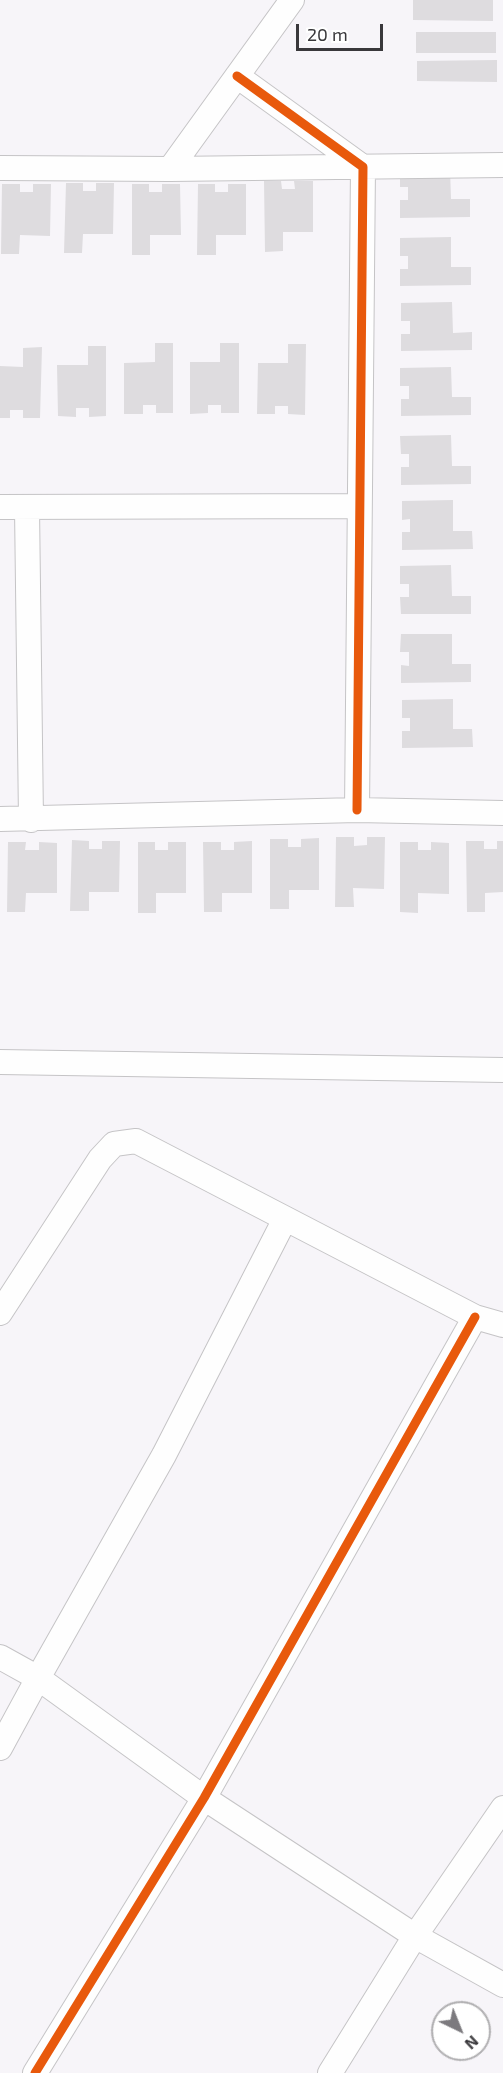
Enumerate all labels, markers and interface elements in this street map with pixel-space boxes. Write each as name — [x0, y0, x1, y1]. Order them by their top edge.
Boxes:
scale bar — [299, 12, 386, 50]
text: 20 m — [307, 23, 348, 45]
north arrow — [431, 2001, 491, 2061]
text: N — [462, 2032, 483, 2054]

